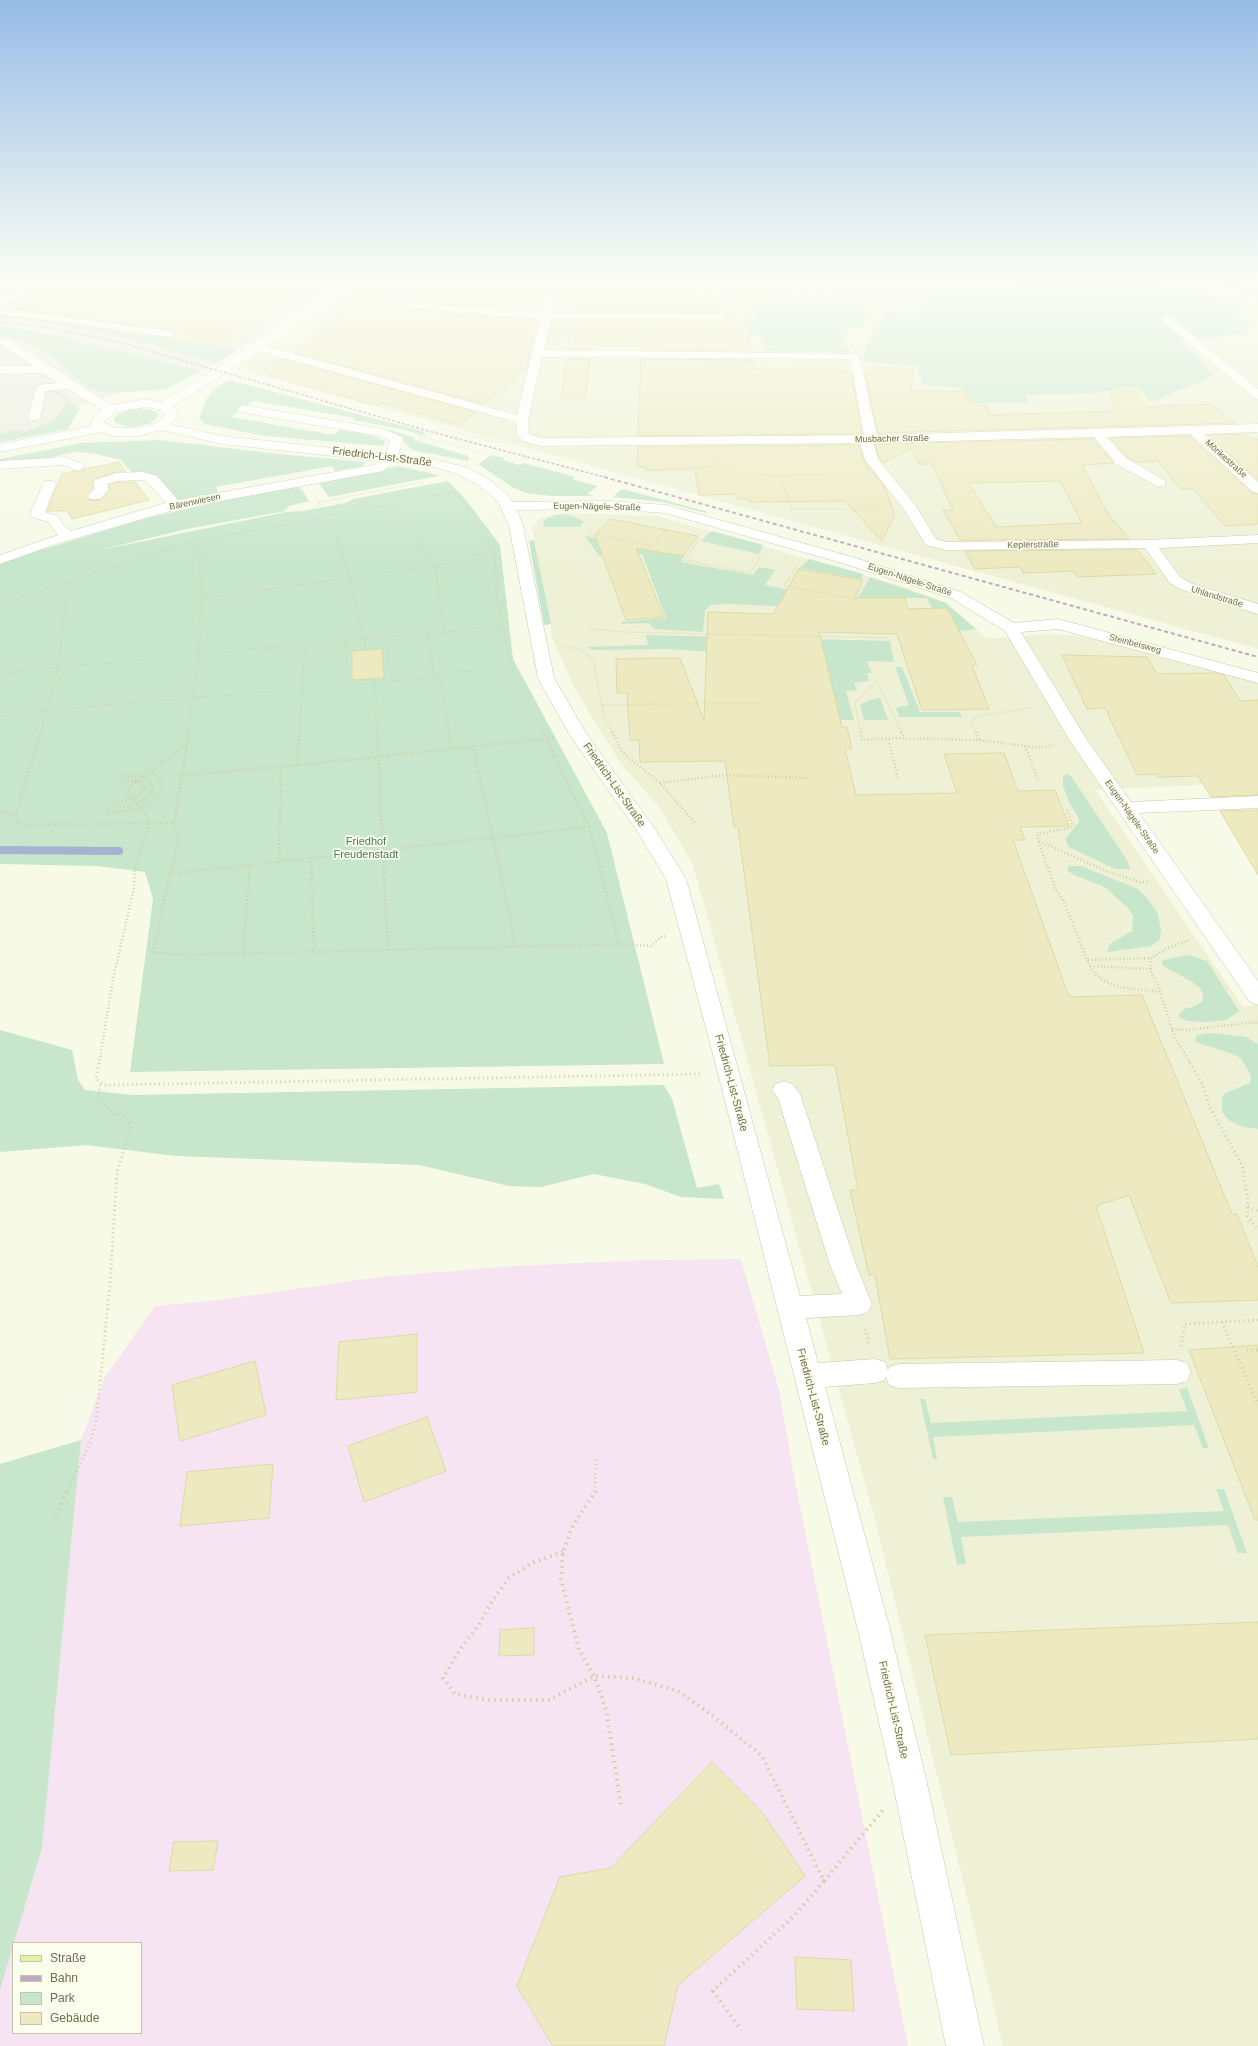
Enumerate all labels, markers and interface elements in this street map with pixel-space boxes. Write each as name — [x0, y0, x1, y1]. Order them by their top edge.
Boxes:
street label: Musbacher Straße — [855, 433, 929, 445]
street label: Mörikestraße — [1203, 437, 1249, 481]
street label: Friedrich-List-Straße — [331, 444, 433, 470]
street label: Bärenwiesen — [168, 491, 222, 513]
street label: Eugen-Nägele-Straße — [553, 501, 641, 513]
street label: Keplerstraße — [1007, 539, 1059, 551]
street label: Eugen-Nägele-Straße — [867, 561, 953, 599]
street label: Uhlandstraße — [1190, 584, 1244, 610]
street label: Steinbeisweg — [1108, 632, 1162, 656]
street label: Friedrich-List-Straße — [580, 740, 648, 830]
street label: Eugen-Nägele-Straße — [1102, 778, 1162, 856]
park label: Friedhof Freudenstadt — [334, 835, 398, 861]
street label: Friedrich-List-Straße — [712, 1033, 750, 1133]
street label: Friedrich-List-Straße — [794, 1347, 832, 1447]
street label: Friedrich-List-Straße — [875, 1660, 911, 1760]
legend — [12, 1942, 142, 2034]
text: Straße — [50, 1951, 86, 1965]
text: Bahn — [50, 1971, 78, 1985]
text: Park — [50, 1991, 75, 2005]
text: Gebäude — [50, 2011, 99, 2025]

